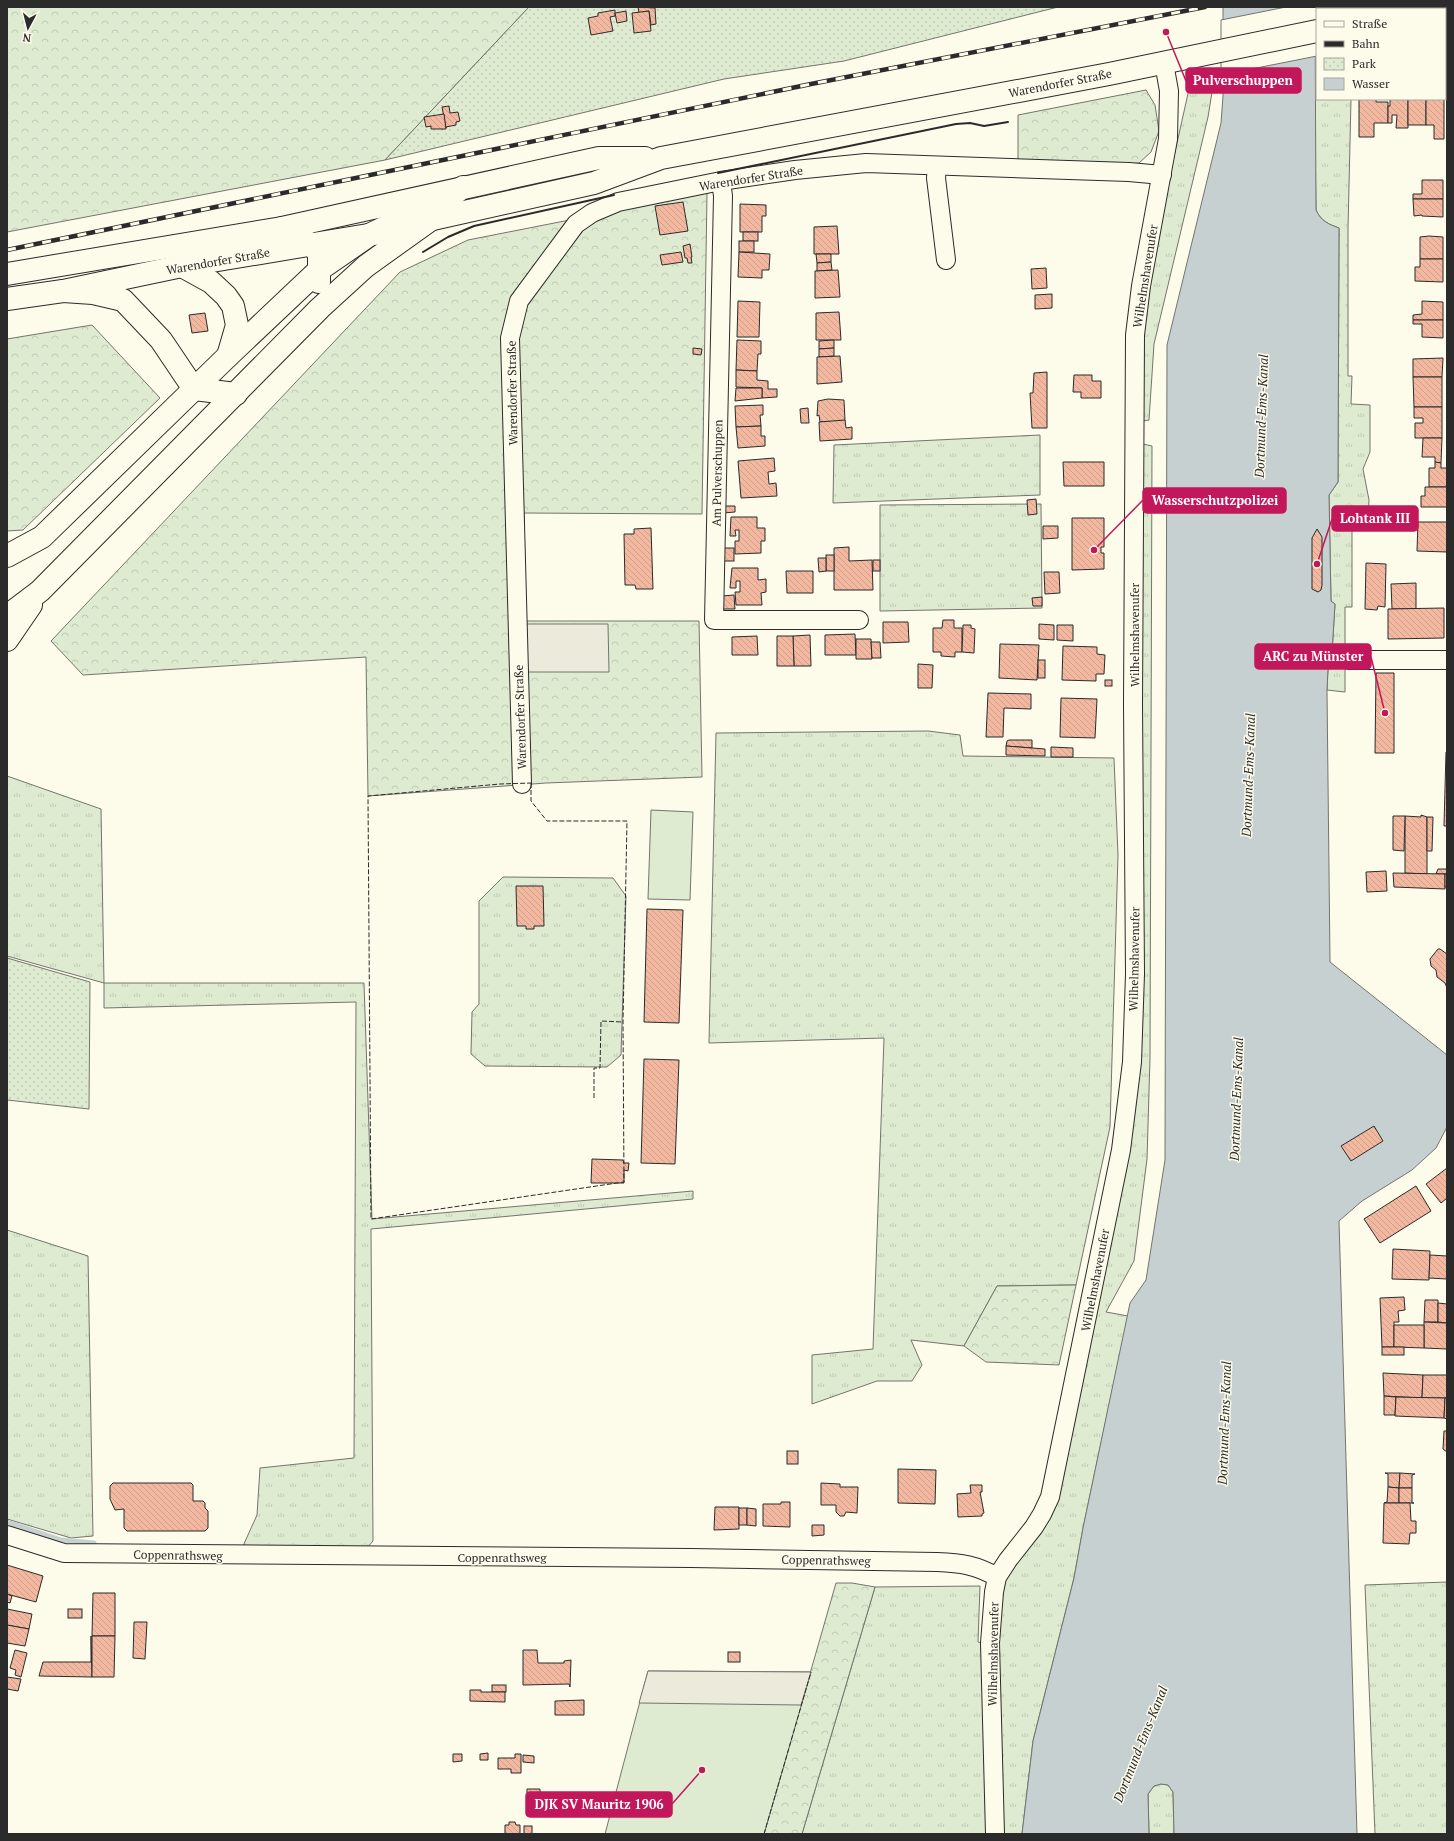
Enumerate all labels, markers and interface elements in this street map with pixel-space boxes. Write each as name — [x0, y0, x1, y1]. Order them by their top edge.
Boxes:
north arrow — [8, 8, 48, 48]
legend — [1316, 8, 1446, 100]
text: Straße — [1352, 16, 1387, 31]
text: N — [21, 30, 32, 45]
text: Bahn — [1352, 36, 1380, 51]
text: Park — [1352, 56, 1377, 71]
street label: Warendorfer Straße — [1007, 66, 1113, 100]
callout: Pulverschuppen — [1186, 68, 1301, 93]
text: Pulverschuppen — [1193, 71, 1294, 89]
text: Wasser — [1352, 76, 1390, 91]
street label: Warendorfer Straße — [698, 162, 804, 194]
street label: Wilhelmshavenufer — [1129, 223, 1161, 329]
street label: Warendorfer Straße — [165, 245, 271, 277]
street label: Warendorfer Straße — [504, 340, 520, 446]
water label: Dortmund-Ems-Kanal — [1250, 353, 1272, 479]
street label: Am Pulverschuppen — [709, 419, 725, 527]
callout: Wasserschutzpolizei — [1143, 488, 1286, 513]
text: Wasserschutzpolizei — [1152, 491, 1278, 509]
callout: Lohtank III — [1332, 506, 1418, 531]
text: Lohtank III — [1340, 509, 1410, 527]
street label: Wilhelmshavenufer — [1127, 582, 1142, 687]
callout: ARC zu Münster — [1255, 644, 1371, 669]
text: ARC zu Münster — [1263, 647, 1364, 665]
street label: Warendorfer Straße — [511, 664, 529, 770]
water label: Dortmund-Ems-Kanal — [1237, 712, 1259, 838]
street label: Wilhelmshavenufer — [1126, 906, 1142, 1011]
water label: Dortmund-Ems-Kanal — [1225, 1036, 1247, 1162]
street label: Wilhelmshavenufer — [1078, 1227, 1112, 1333]
water label: Dortmund-Ems-Kanal — [1213, 1360, 1235, 1486]
street label: Coppenrathsweg — [133, 1547, 223, 1563]
street label: Coppenrathsweg — [457, 1550, 547, 1565]
street label: Coppenrathsweg — [781, 1552, 871, 1568]
street label: Wilhelmshavenufer — [985, 1601, 1001, 1706]
water label: Dortmund-Ems-Kanal — [1108, 1683, 1172, 1806]
callout: DJK SV Mauritz 1906 — [526, 1792, 672, 1817]
text: DJK SV Mauritz 1906 — [534, 1795, 664, 1813]

